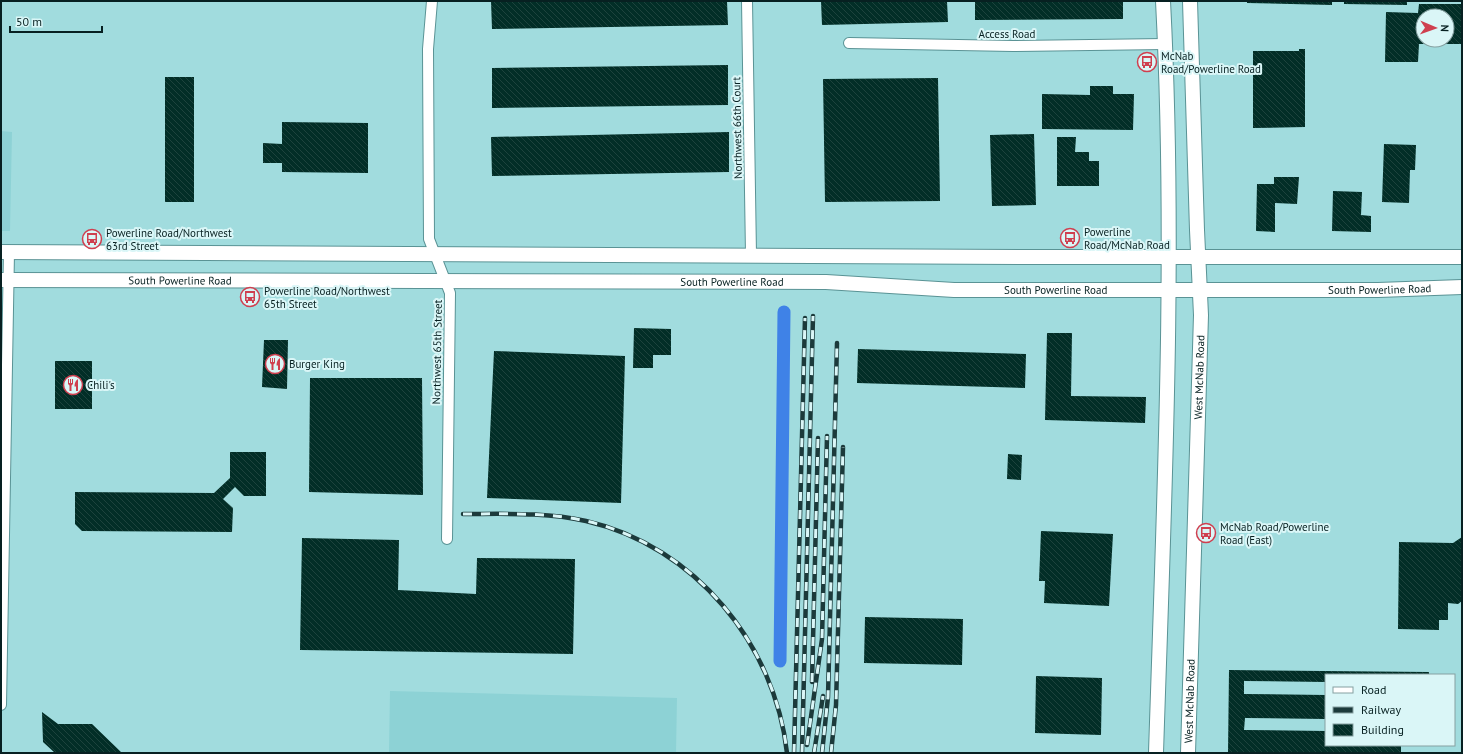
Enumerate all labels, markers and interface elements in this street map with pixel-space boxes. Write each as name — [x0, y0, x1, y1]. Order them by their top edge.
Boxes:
scale bar — [10, 8, 102, 34]
north arrow — [1415, 8, 1455, 48]
text: 50 m — [16, 14, 42, 29]
text: N — [1438, 24, 1452, 32]
street label: Access Road — [979, 27, 1035, 41]
place label: McNab Road/Powerline Road — [1161, 49, 1261, 76]
bus stop icon: McNab Road/Powerline Road — [1136, 51, 1158, 73]
street label: Northwest 66th Court — [729, 77, 745, 179]
place label: Powerline Road/McNab Road — [1084, 225, 1170, 252]
place label: Powerline Road/Northwest 63rd Street — [106, 226, 232, 253]
bus stop icon: Powerline Road/McNab Road — [1059, 227, 1081, 249]
bus stop icon: Powerline Road/Northwest 63rd Street — [81, 228, 103, 250]
street label: South Powerline Road — [128, 273, 232, 288]
street label: South Powerline Road — [680, 275, 784, 289]
street label: South Powerline Road — [1328, 281, 1432, 297]
street label: South Powerline Road — [1004, 283, 1107, 297]
place label: Powerline Road/Northwest 65th Street — [264, 284, 390, 311]
bus stop icon: Powerline Road/Northwest 65th Street — [239, 286, 261, 308]
street label: Northwest 65th Street — [429, 299, 445, 404]
street label: West McNab Road — [1191, 335, 1207, 420]
restaurant icon: Burger King — [264, 353, 286, 375]
place label: Burger King — [289, 357, 345, 371]
restaurant icon: Chili's — [62, 374, 84, 396]
place label: Chili's — [87, 378, 115, 392]
place label: McNab Road/Powerline Road (East) — [1220, 520, 1330, 547]
bus stop icon: McNab Road/Powerline Road (East) — [1195, 522, 1217, 544]
street label: West McNab Road — [1181, 659, 1198, 743]
legend — [1325, 674, 1455, 746]
text: Road — [1361, 682, 1386, 697]
text: Railway — [1361, 702, 1401, 717]
text: Building — [1361, 722, 1404, 737]

